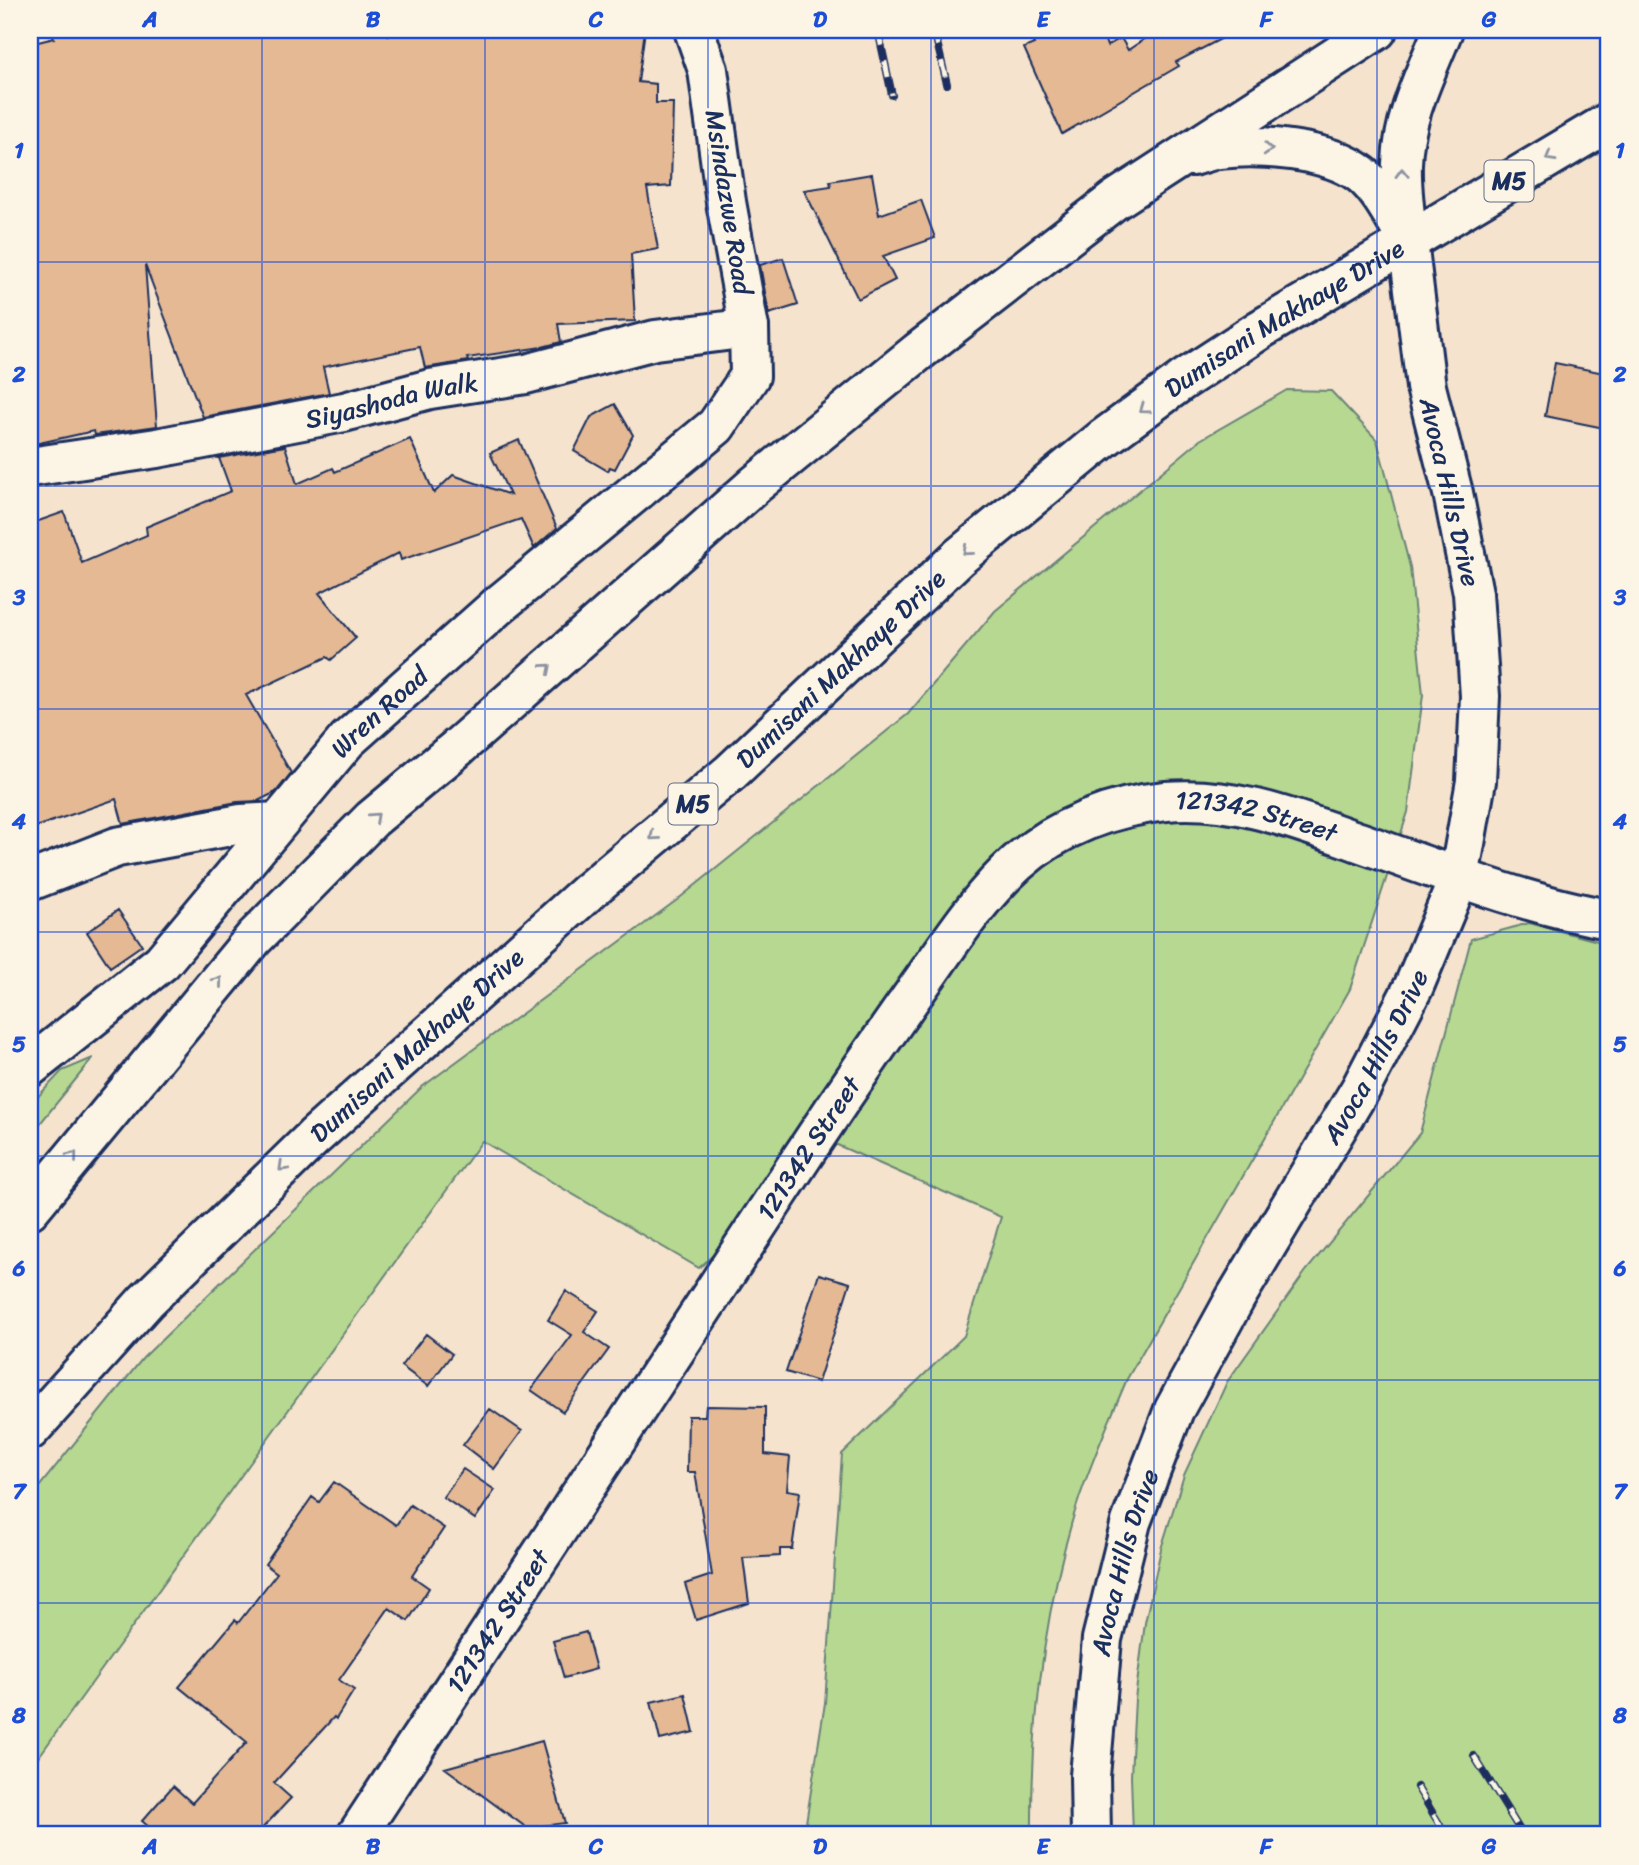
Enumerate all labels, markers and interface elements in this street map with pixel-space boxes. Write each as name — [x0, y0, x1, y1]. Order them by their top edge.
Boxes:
text: A — [141, 0, 158, 40]
text: B — [366, 0, 381, 40]
text: C — [588, 0, 604, 40]
text: D — [813, 0, 828, 40]
text: E — [1037, 0, 1052, 40]
text: F — [1259, 0, 1274, 40]
text: G — [1481, 0, 1497, 40]
street label: Msindazwe Road — [692, 106, 767, 300]
text: 1 — [14, 130, 24, 171]
text: 1 — [1615, 130, 1625, 171]
one-way arrow — [1263, 141, 1274, 156]
one-way arrow — [1545, 149, 1558, 162]
road number: M5 — [1484, 160, 1534, 202]
one-way arrow — [1394, 167, 1410, 178]
street label: Dumisani Makhaye Drive — [1154, 225, 1414, 410]
text: 2 — [11, 354, 26, 395]
text: 2 — [1612, 354, 1627, 395]
street label: Siyashoda Walk — [301, 359, 481, 442]
street label: Avoca Hills Drive — [1406, 392, 1494, 591]
one-way arrow — [1139, 400, 1152, 413]
one-way arrow — [962, 543, 975, 555]
street label: Dumisani Makhaye Drive — [724, 557, 957, 780]
text: 3 — [12, 577, 26, 618]
text: 3 — [1613, 577, 1627, 618]
street label: Wren Road — [318, 653, 441, 769]
one-way arrow — [539, 664, 552, 676]
street label: 121342 Street — [1175, 777, 1345, 856]
road number: M5 — [668, 784, 718, 824]
text: 4 — [11, 801, 27, 842]
text: 4 — [1612, 801, 1628, 842]
one-way arrow — [367, 813, 380, 825]
one-way arrow — [649, 828, 662, 841]
street label: Dumisani Makhaye Drive — [298, 936, 535, 1154]
street label: Avoca Hills Drive — [1309, 962, 1441, 1154]
one-way arrow — [210, 976, 222, 989]
text: 5 — [12, 1024, 26, 1065]
text: 5 — [1613, 1024, 1627, 1065]
street label: 121342 Street — [744, 1065, 874, 1230]
one-way arrow — [65, 1152, 77, 1165]
one-way arrow — [278, 1158, 291, 1171]
text: 6 — [11, 1248, 26, 1289]
text: 6 — [1612, 1248, 1627, 1289]
street label: Avoca Hills Drive — [1078, 1462, 1172, 1659]
text: 7 — [12, 1471, 27, 1512]
text: 7 — [1613, 1471, 1628, 1512]
street label: 121342 Street — [433, 1538, 563, 1703]
text: 8 — [11, 1695, 26, 1736]
text: 8 — [1612, 1695, 1627, 1736]
text: A — [141, 1826, 158, 1865]
text: B — [366, 1826, 381, 1865]
text: C — [588, 1826, 604, 1865]
text: D — [813, 1826, 828, 1865]
text: E — [1037, 1826, 1052, 1865]
text: F — [1259, 1826, 1274, 1865]
text: G — [1481, 1826, 1497, 1865]

